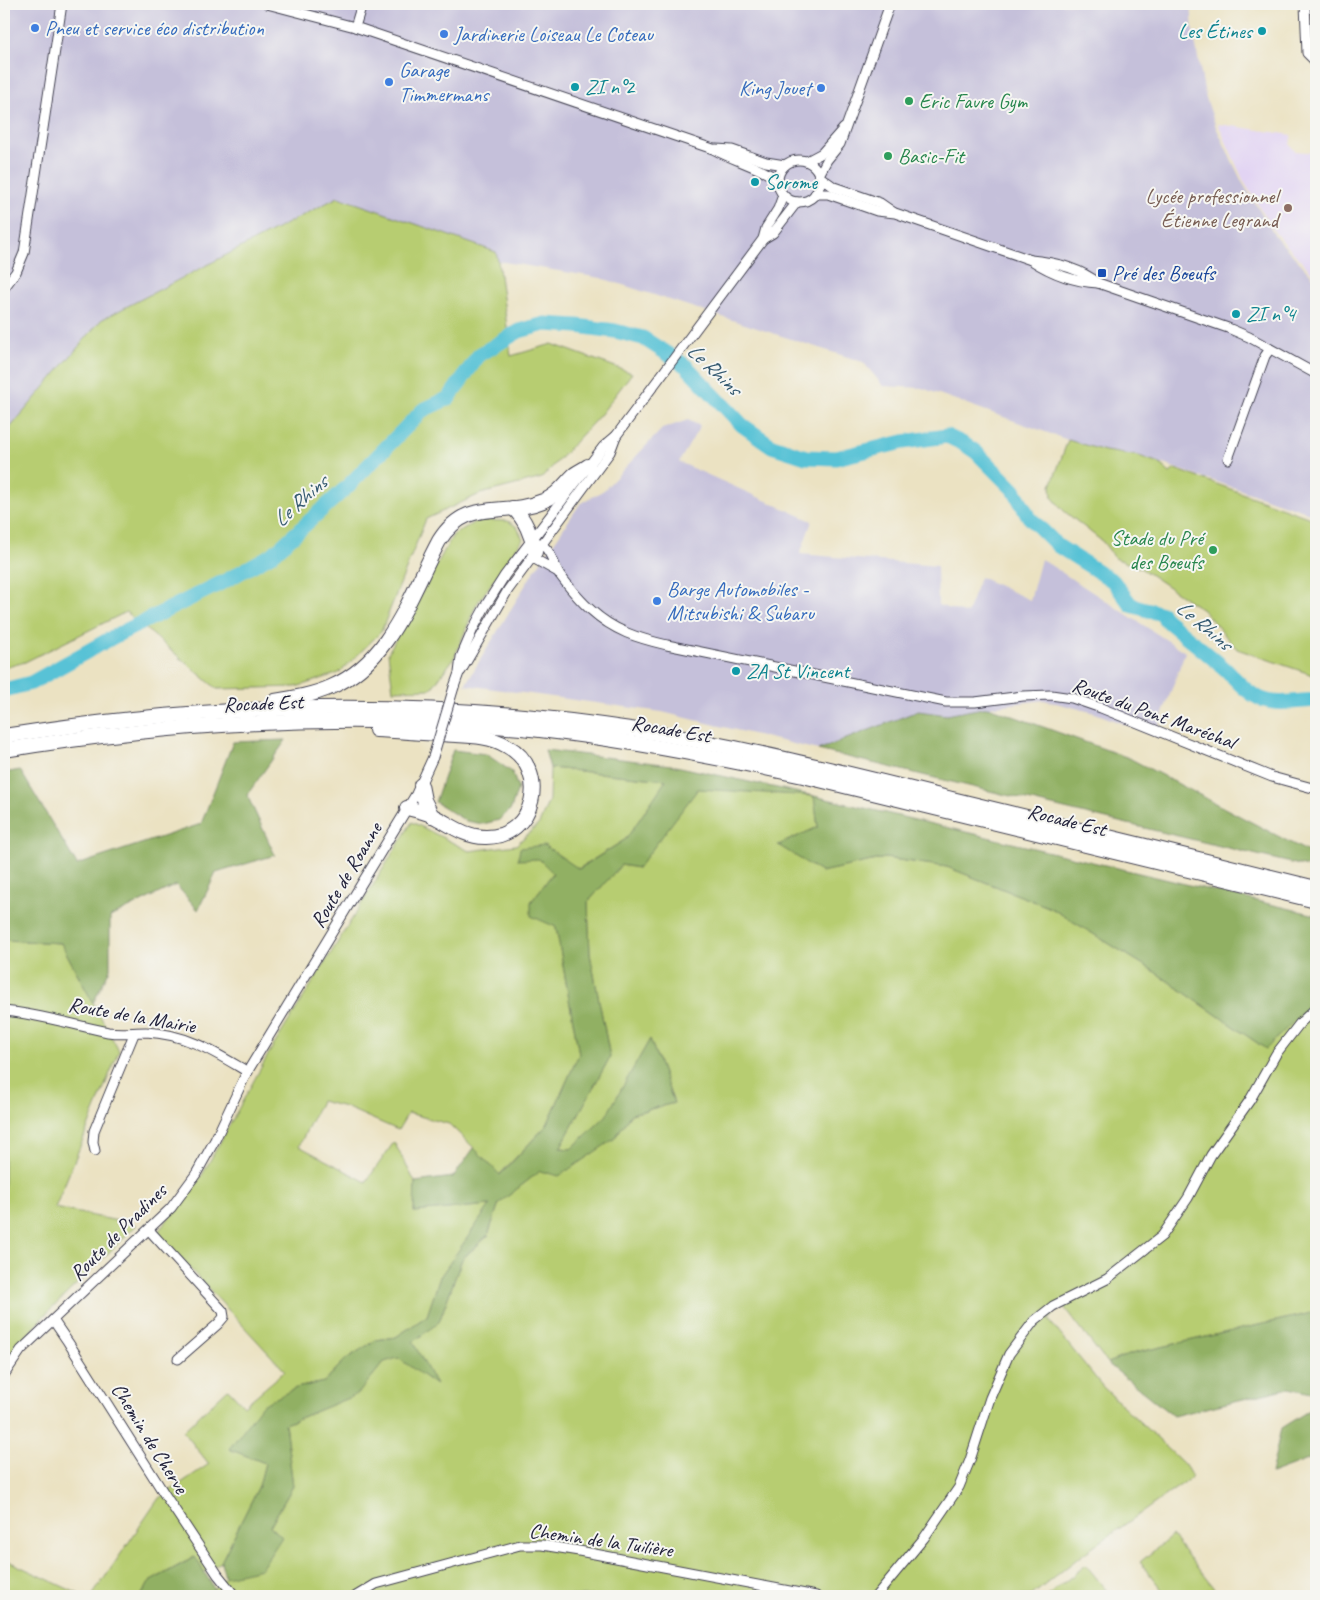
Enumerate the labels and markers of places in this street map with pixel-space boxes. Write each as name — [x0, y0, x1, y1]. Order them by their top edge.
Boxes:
place label: Pneu et service éco distribution — [45, 15, 264, 41]
place label: Les Étines — [1178, 18, 1254, 44]
place label: Jardinerie Loiseau Le Coteau — [453, 21, 654, 47]
marker: Pneu et service éco distribution — [29, 22, 41, 34]
marker: Les Étines — [1256, 25, 1268, 37]
marker: Jardinerie Loiseau Le Coteau — [438, 28, 450, 40]
place label: Garage Timmermans — [399, 57, 490, 107]
place label: ZI n°2 — [585, 74, 636, 100]
place label: King Jouet — [739, 75, 814, 101]
marker: Garage Timmermans — [383, 76, 395, 88]
marker: ZI n°2 — [569, 81, 581, 93]
marker: King Jouet — [815, 82, 827, 94]
place label: Eric Favre Gym — [919, 88, 1029, 114]
marker: Eric Favre Gym — [903, 95, 915, 107]
place label: Basic-Fit — [898, 143, 966, 169]
marker: Basic-Fit — [882, 150, 894, 162]
place label: Sorome — [765, 169, 818, 195]
marker: Sorome — [749, 176, 761, 188]
place label: Lycée professionnel Étienne Legrand — [1145, 183, 1282, 233]
marker: Lycée professionnel Étienne Legrand — [1282, 202, 1294, 214]
place label: Pré des Boeufs — [1112, 260, 1217, 286]
marker: Pré des Boeufs — [1096, 267, 1108, 279]
place label: ZI n°4 — [1246, 301, 1298, 327]
marker: ZI n°4 — [1230, 308, 1242, 320]
place label: Stade du Pré des Boeufs — [1111, 525, 1206, 575]
marker: Stade du Pré des Boeufs — [1207, 544, 1219, 556]
place label: Barge Automobiles - Mitsubishi & Subaru — [667, 576, 815, 626]
marker: Barge Automobiles - Mitsubishi & Subaru — [651, 595, 663, 607]
place label: ZA St Vincent — [746, 658, 851, 684]
marker: ZA St Vincent — [730, 665, 742, 677]

